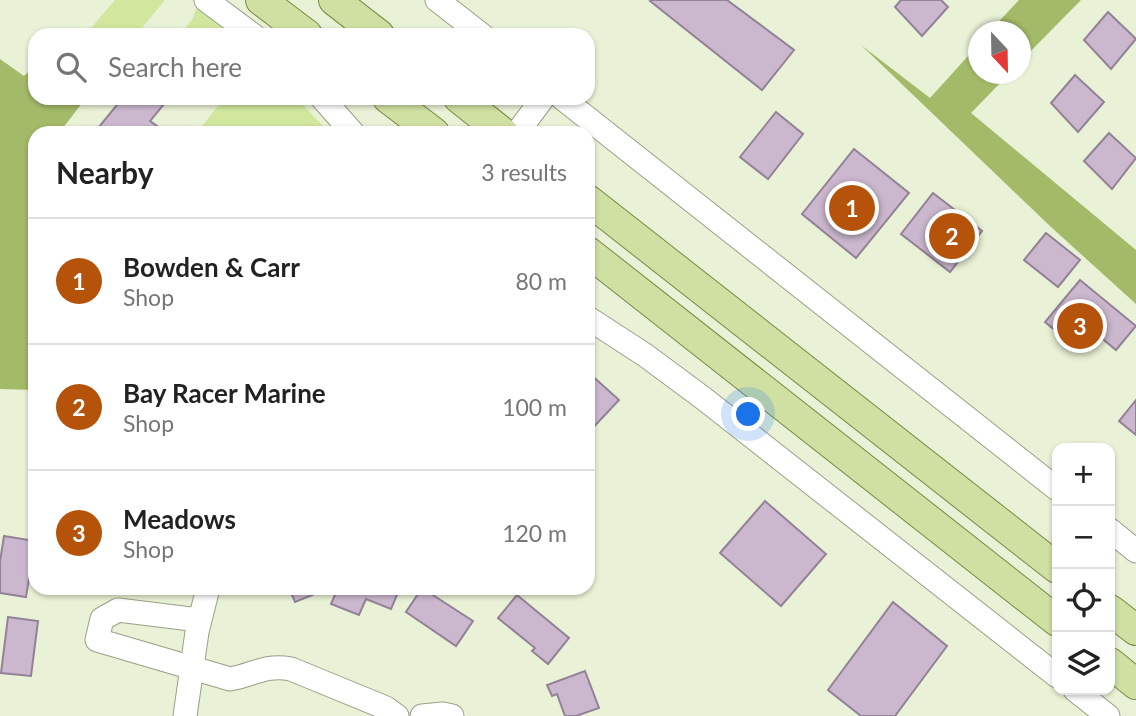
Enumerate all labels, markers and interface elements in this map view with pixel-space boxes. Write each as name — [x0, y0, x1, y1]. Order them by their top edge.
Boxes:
north arrow — [968, 21, 1031, 84]
search box — [28, 28, 595, 105]
icon: search — [52, 48, 90, 86]
text: Search here — [108, 51, 242, 83]
text: Nearby — [56, 154, 154, 190]
text: 3 results — [481, 158, 567, 186]
pin: 1 — [829, 182, 875, 234]
pin: 2 — [929, 210, 975, 262]
text: Bowden & Carr — [123, 251, 300, 283]
text: 1 — [72, 267, 86, 295]
text: 80 m — [516, 267, 567, 295]
text: Shop — [123, 283, 174, 311]
pin: 3 — [1057, 300, 1103, 352]
text: Bay Racer Marine — [123, 377, 326, 409]
text: 2 — [72, 393, 86, 421]
text: 100 m — [502, 393, 567, 421]
your location — [731, 397, 765, 431]
text: Shop — [123, 409, 174, 437]
map controls — [1052, 443, 1115, 695]
button: + — [1052, 443, 1115, 506]
text: Meadows — [123, 503, 236, 535]
button: − — [1052, 506, 1115, 569]
text: 3 — [72, 519, 86, 547]
text: 120 m — [502, 519, 567, 547]
text: Shop — [123, 535, 174, 563]
button: locate — [1052, 569, 1115, 632]
button: layers — [1052, 632, 1115, 695]

